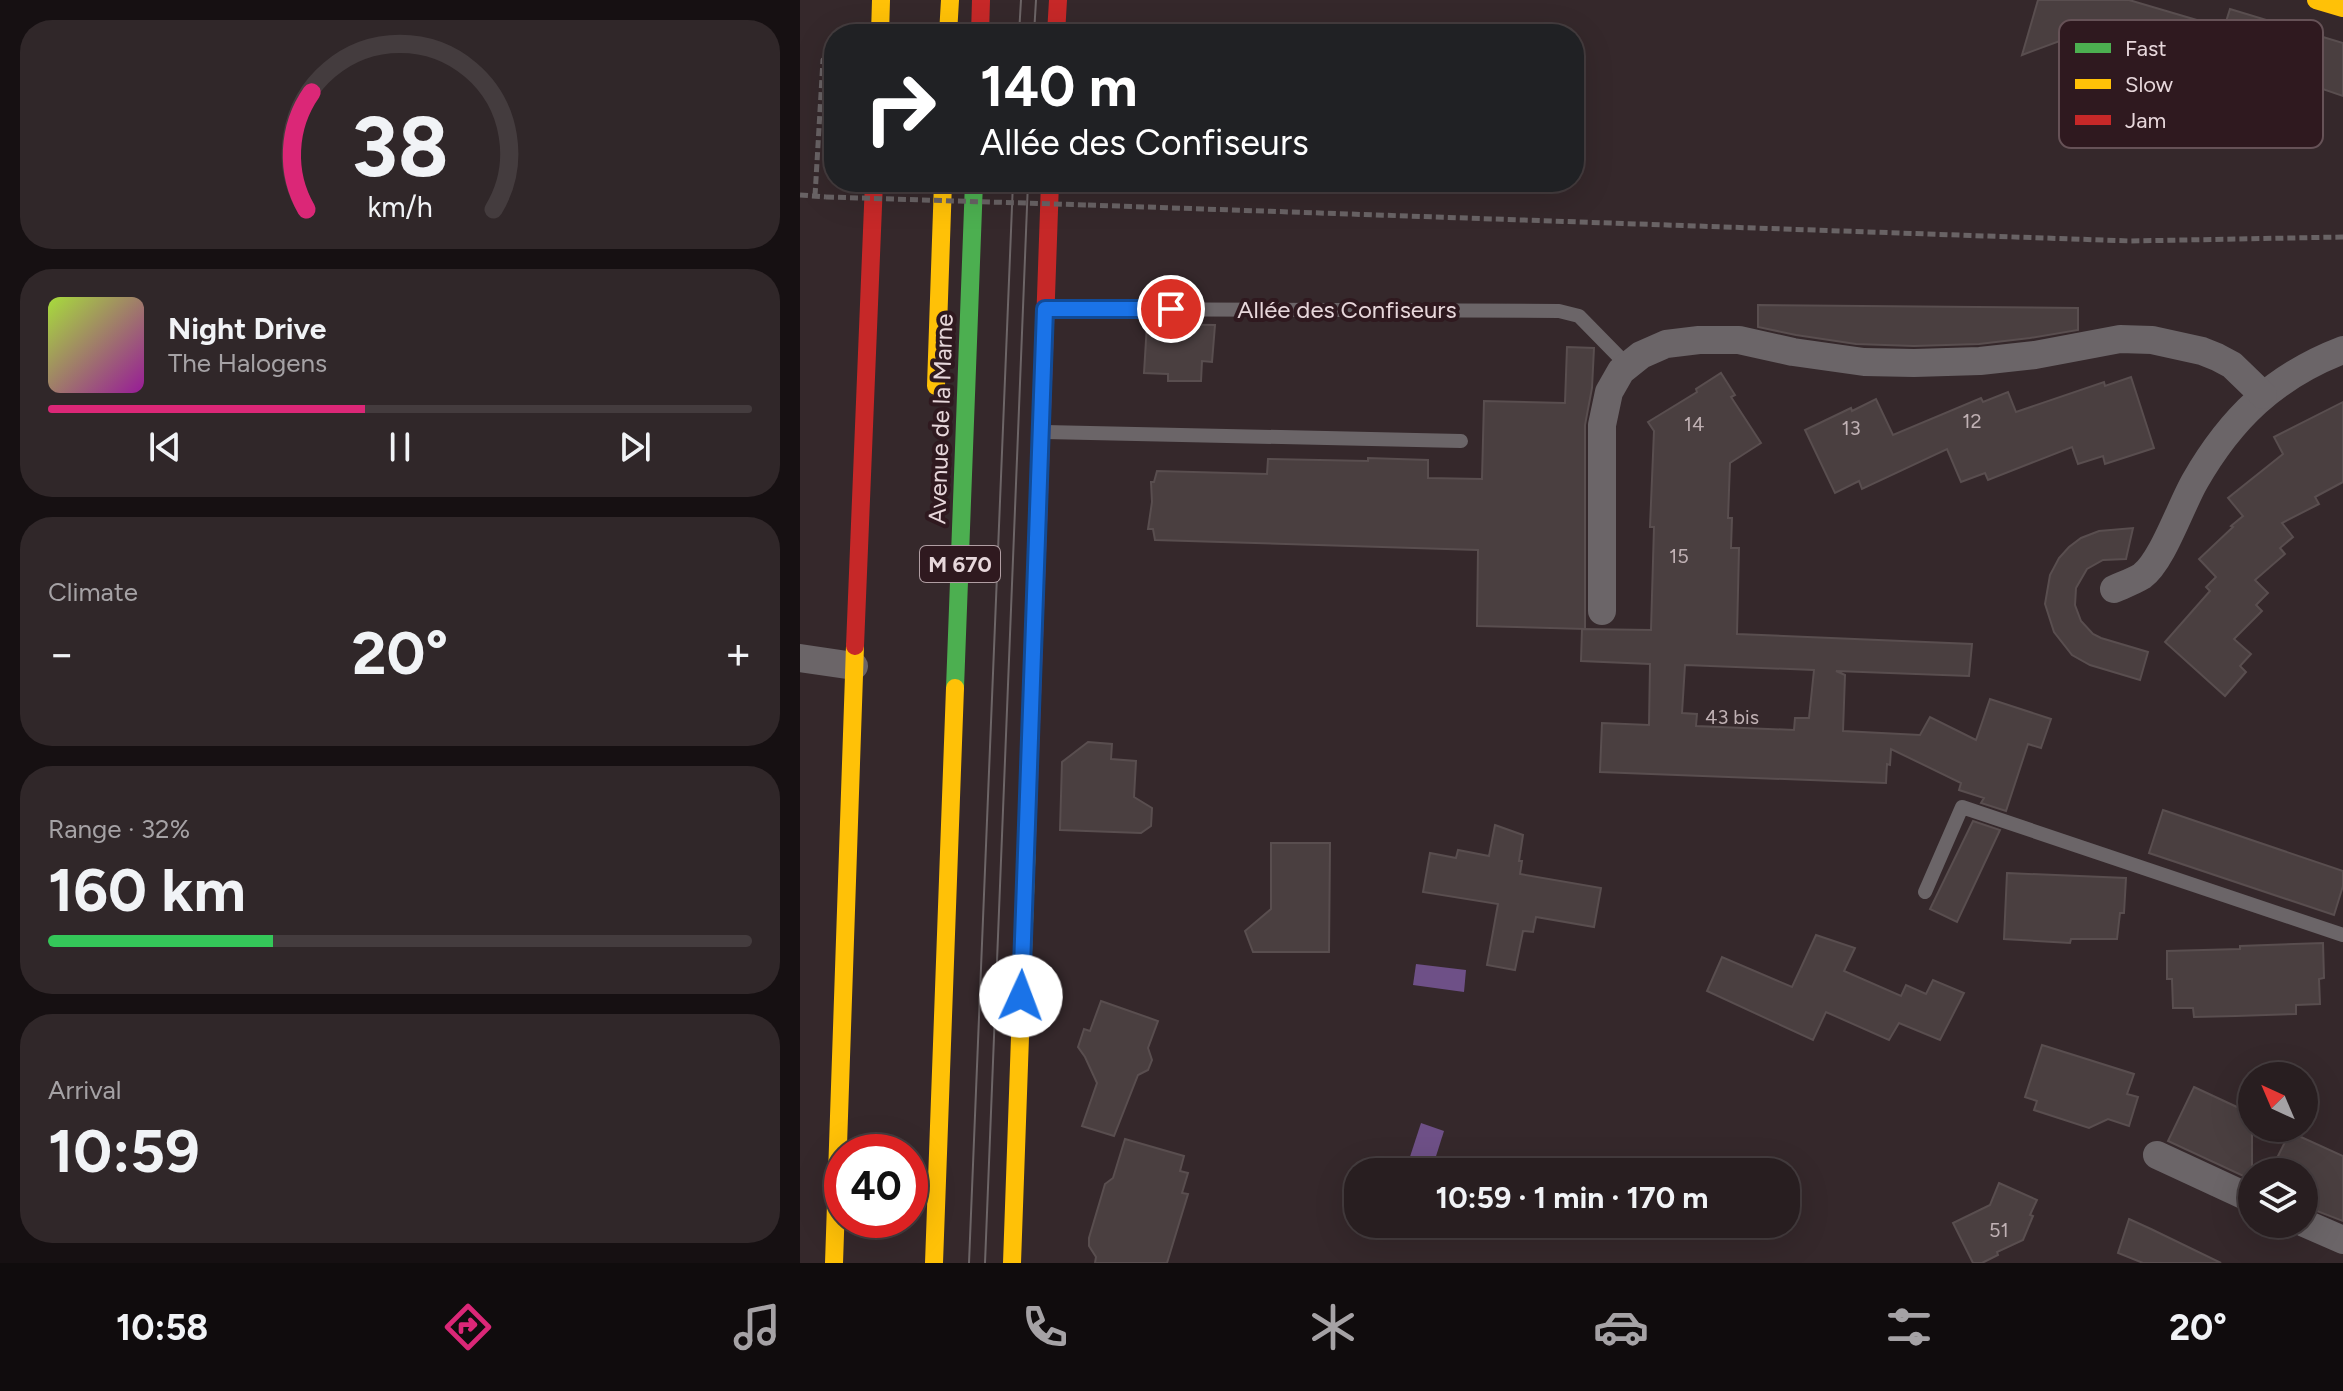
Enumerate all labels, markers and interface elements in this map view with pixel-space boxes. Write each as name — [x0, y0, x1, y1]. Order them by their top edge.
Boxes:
legend — [2059, 20, 2323, 148]
text: Fast — [2125, 35, 2167, 62]
text: 140 m — [980, 53, 1138, 120]
icon: right — [848, 56, 952, 160]
text: Slow — [2125, 71, 2174, 98]
text: 38 — [351, 97, 449, 197]
text: Jam — [2125, 107, 2166, 134]
text: Allée des Confiseurs — [980, 121, 1309, 164]
text: km/h — [367, 190, 433, 224]
pin — [1137, 275, 1205, 343]
icon: arrive — [1149, 287, 1193, 331]
street label: Allée des Confiseurs — [1237, 295, 1457, 324]
text: Night Drive — [168, 310, 326, 347]
street label: Avenue de la Marne — [922, 313, 959, 525]
text: The Halogens — [168, 347, 327, 379]
house number: 12 — [1962, 409, 1982, 433]
house number: 14 — [1684, 412, 1704, 436]
house number: 13 — [1841, 416, 1861, 440]
icon: previous — [143, 425, 187, 469]
icon: pause — [378, 425, 422, 469]
icon: next — [613, 425, 657, 469]
house number: 15 — [1669, 544, 1689, 568]
road number: M 670 — [920, 546, 1000, 582]
text: Climate — [48, 576, 138, 608]
text: 20° — [352, 617, 448, 689]
text: − — [48, 627, 75, 680]
text: + — [725, 627, 752, 680]
house number: 43 bis — [1705, 705, 1759, 729]
text: Range · 32% — [48, 813, 190, 845]
text: 160 km — [48, 854, 246, 926]
position arrow — [979, 954, 1063, 1038]
north arrow — [2238, 1062, 2318, 1142]
map controls — [2238, 1062, 2318, 1238]
text: Arrival — [48, 1074, 121, 1106]
text: 10:59 — [48, 1115, 200, 1187]
speed limit sign: 40 — [824, 1134, 928, 1238]
button: layers — [2238, 1158, 2318, 1238]
text: 10:59 · 1 min · 170 m — [1435, 1179, 1709, 1216]
house number: 51 — [1989, 1218, 2009, 1242]
icon: directions — [440, 1299, 496, 1355]
icon: music — [729, 1299, 785, 1355]
icon: phone — [1017, 1299, 1073, 1355]
icon: climate — [1305, 1299, 1361, 1355]
icon: car — [1593, 1299, 1649, 1355]
icon: filters — [1881, 1299, 1937, 1355]
text: 10:58 — [116, 1306, 208, 1349]
text: 20° — [2169, 1306, 2227, 1349]

